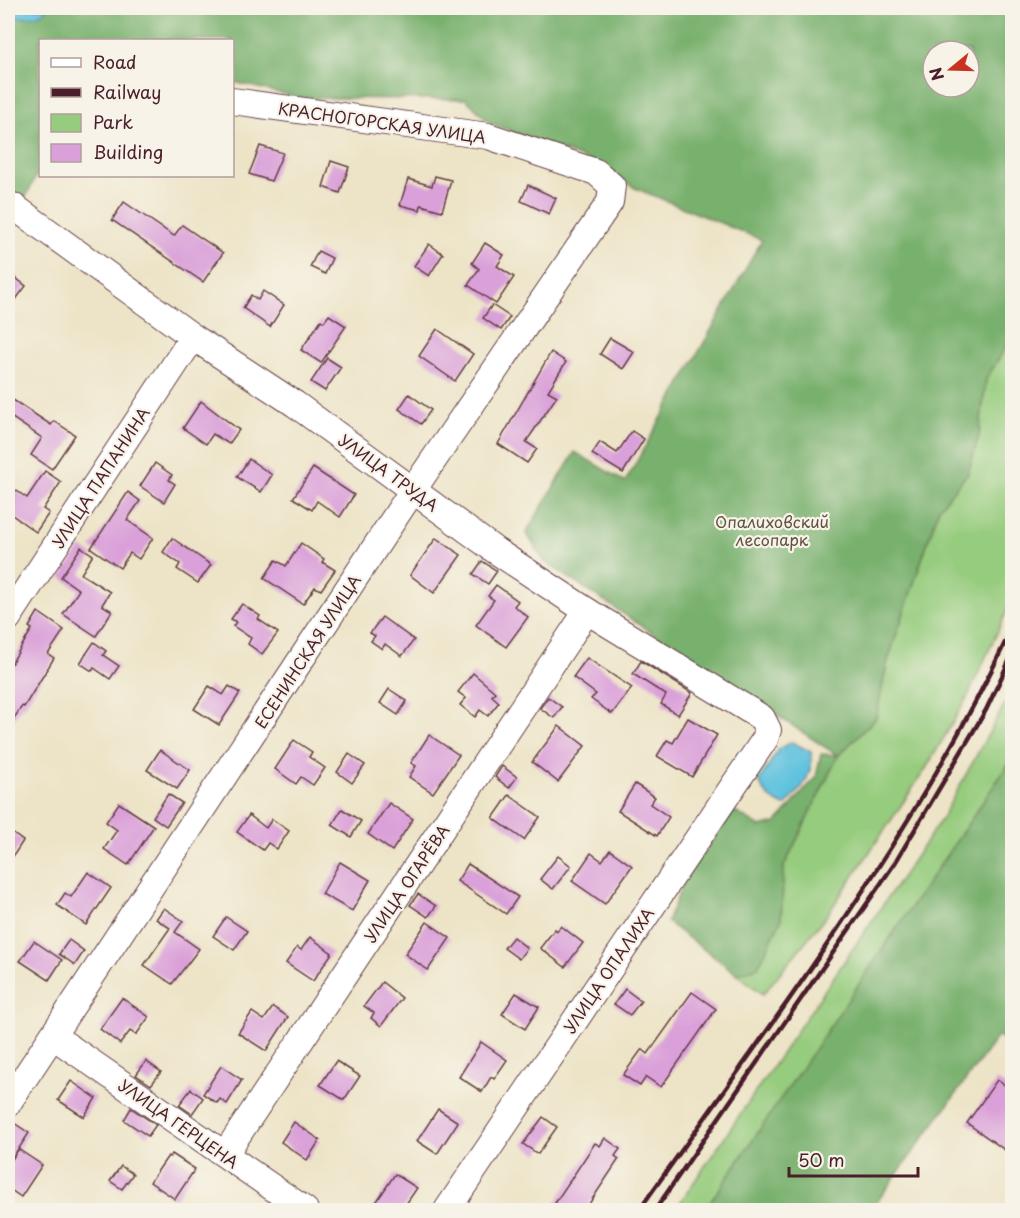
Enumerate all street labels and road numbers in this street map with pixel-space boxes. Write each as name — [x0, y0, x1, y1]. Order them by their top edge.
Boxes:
street label: КРАСНОГОРСКАЯ УЛИЦА — [276, 96, 488, 148]
street label: УЛИЦА ПАПАНИНА — [45, 402, 155, 552]
street label: УЛИЦА ТРУДА — [334, 428, 444, 516]
street label: ЕСЕНИНСКАЯ УЛИЦА — [248, 569, 366, 733]
street label: УЛИЦА ОГАРЁВА — [358, 819, 455, 947]
street label: УЛИЦА ОПАЛИХА — [557, 902, 659, 1038]
street label: УЛИЦА ГЕРЦЕНА — [114, 1073, 244, 1173]

